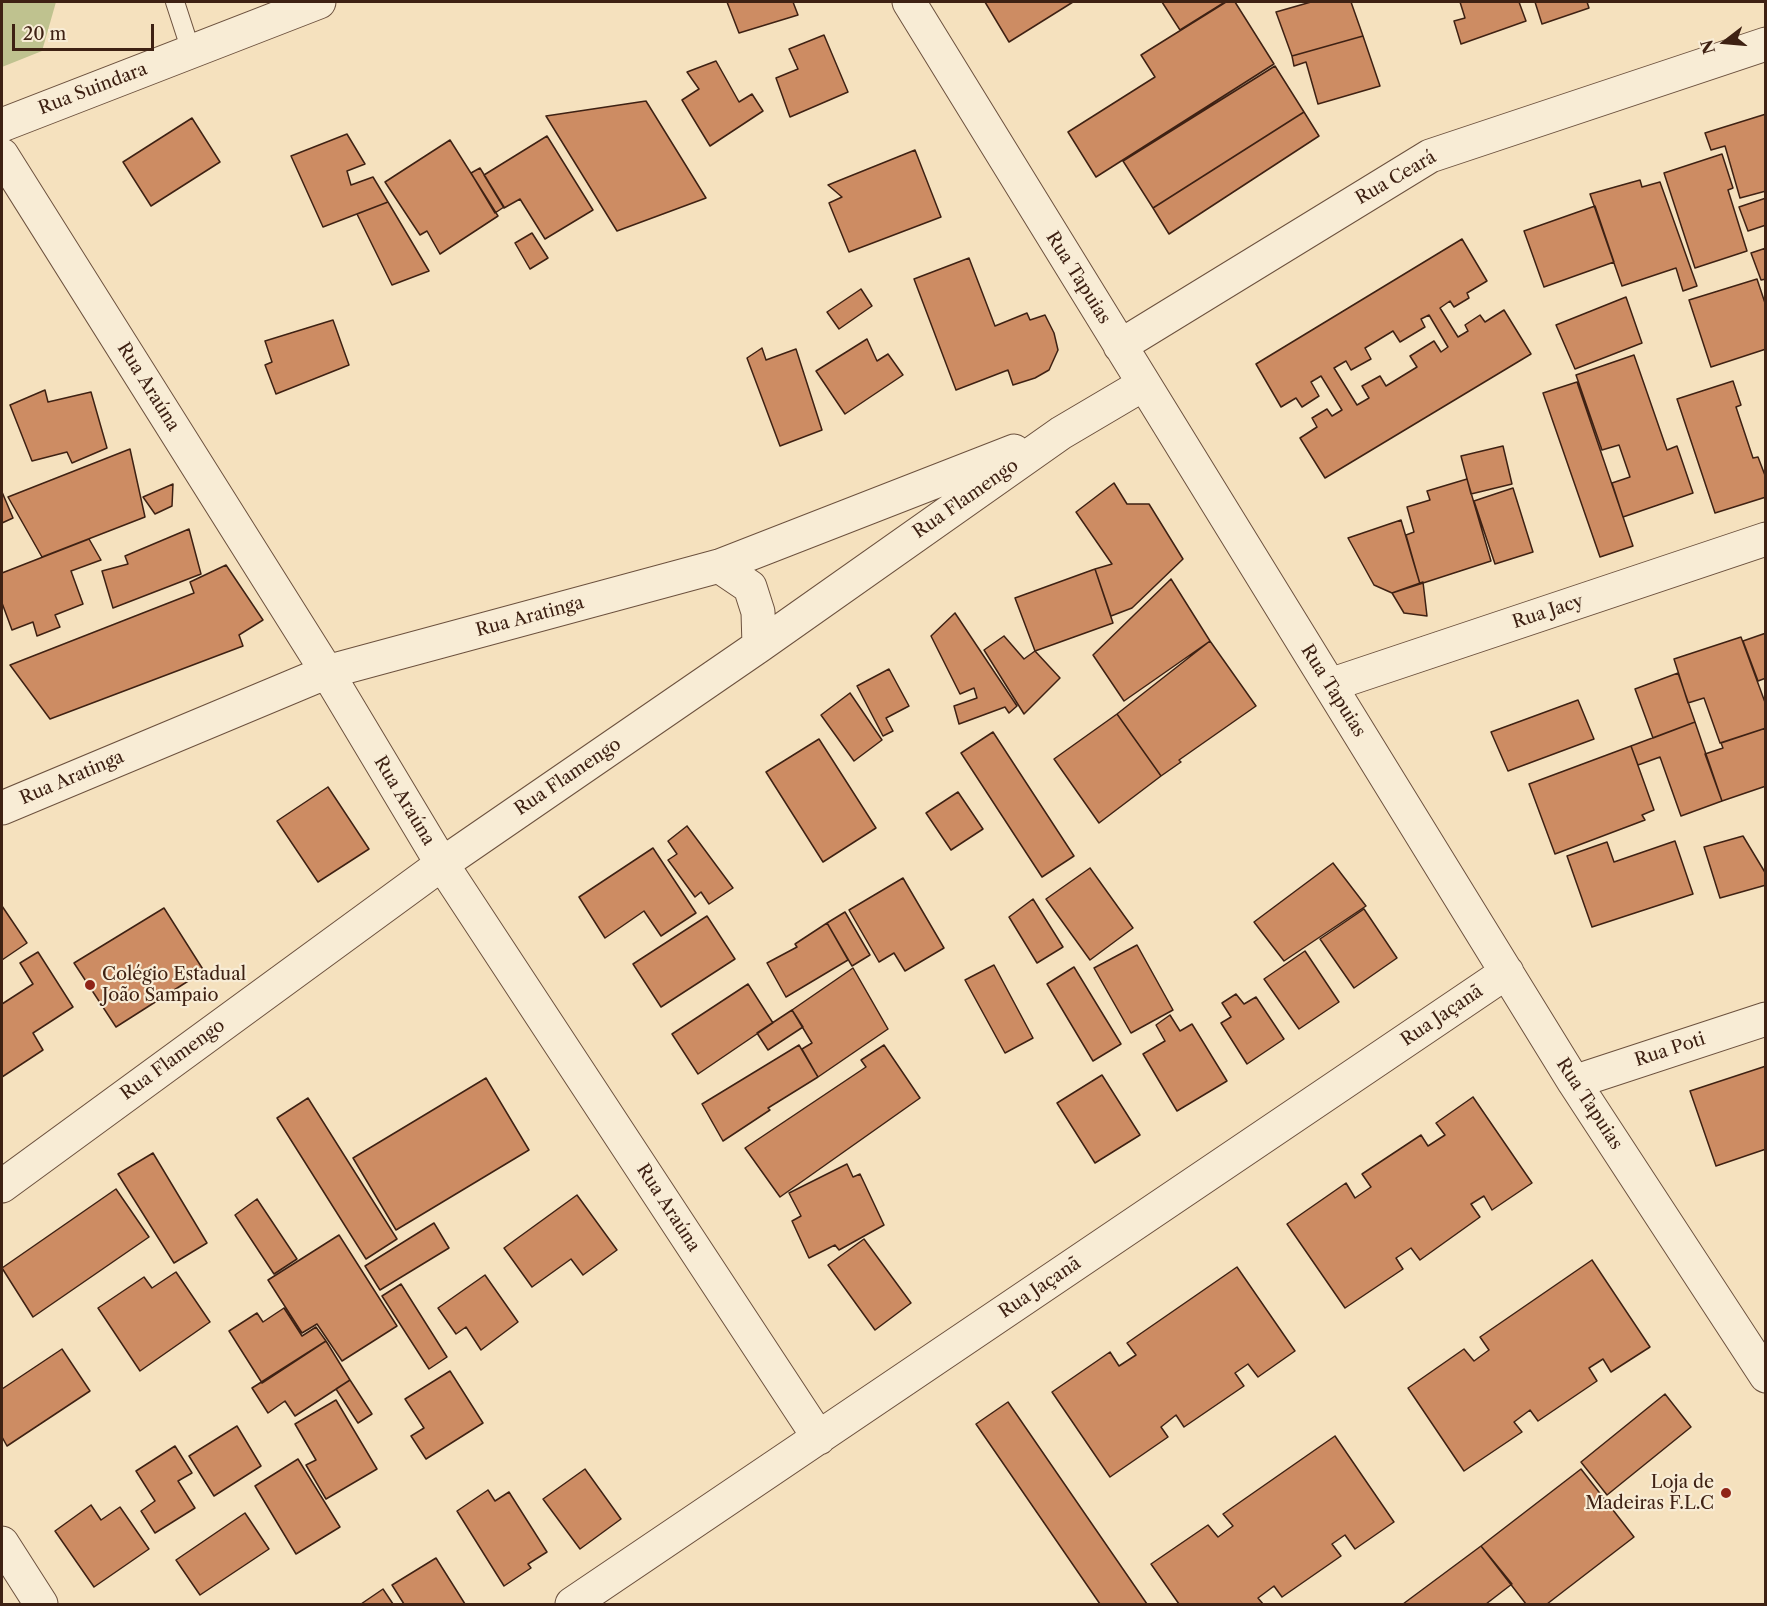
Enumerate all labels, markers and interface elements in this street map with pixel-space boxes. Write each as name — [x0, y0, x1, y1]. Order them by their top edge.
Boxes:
scale bar — [15, 12, 158, 50]
north arrow — [1695, 12, 1755, 72]
text: 20 m — [23, 23, 66, 45]
text: N — [1696, 38, 1719, 56]
street label: Rua Suindara — [36, 58, 150, 120]
street label: Rua Ceará — [1352, 146, 1440, 210]
street label: Rua Tapuias — [1041, 228, 1115, 328]
street label: Rua Araúna — [112, 339, 184, 435]
street label: Rua Flamengo — [909, 455, 1023, 543]
street label: Rua Jacy — [1510, 590, 1586, 634]
street label: Rua Aratinga — [474, 592, 586, 642]
street label: Rua Tapuias — [1296, 641, 1370, 741]
street label: Rua Flamengo — [511, 733, 625, 821]
street label: Rua Aratinga — [17, 746, 127, 810]
street label: Rua Araúna — [369, 752, 439, 850]
place label: Colégio Estadual João Sampaio — [102, 964, 246, 1006]
marker: Colégio Estadual João Sampaio — [83, 978, 97, 992]
street label: Rua Jaçanã — [1397, 981, 1487, 1051]
street label: Rua Flamengo — [117, 1015, 229, 1105]
street label: Rua Poti — [1632, 1028, 1708, 1072]
street label: Rua Tapuias — [1551, 1054, 1627, 1154]
street label: Rua Araúna — [632, 1160, 704, 1256]
street label: Rua Jaçanã — [995, 1253, 1085, 1323]
place label: Loja de Madeiras F.L.C — [1585, 1472, 1714, 1514]
marker: Loja de Madeiras F.L.C — [1719, 1486, 1733, 1500]

